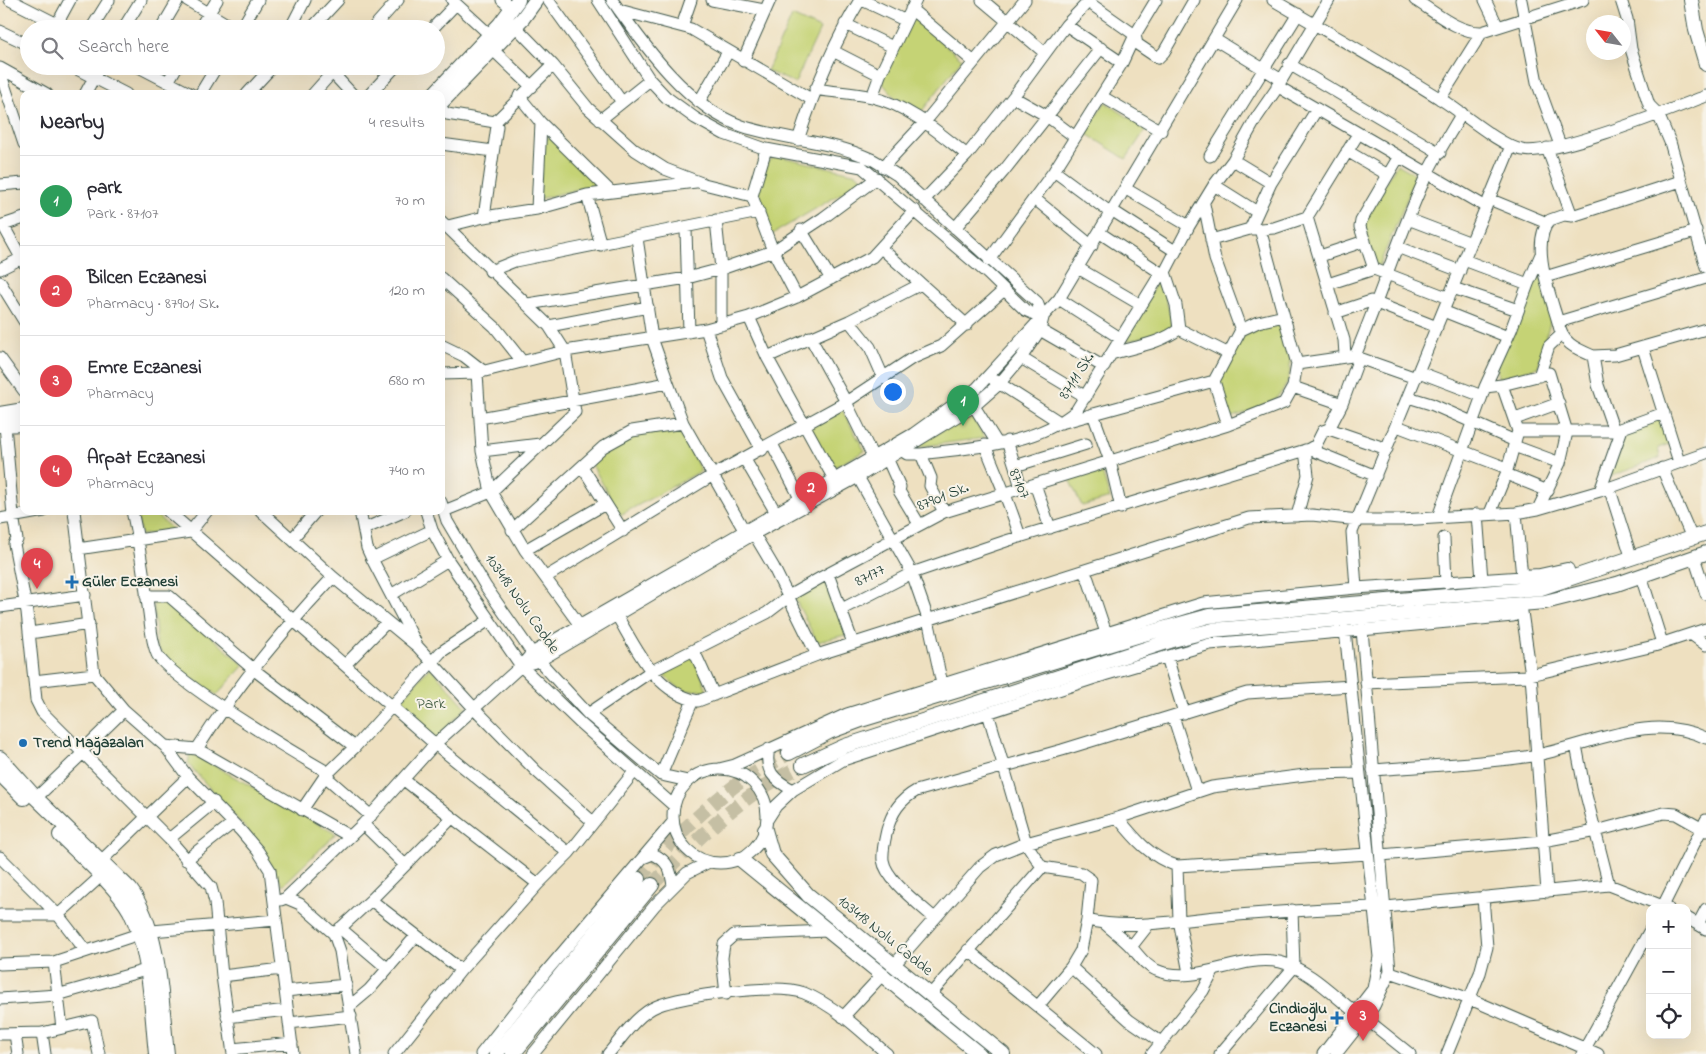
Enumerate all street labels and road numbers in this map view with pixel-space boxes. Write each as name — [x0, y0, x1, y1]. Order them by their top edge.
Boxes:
street label: 87111 Sk. — [1053, 347, 1101, 405]
street label: 87107 — [1002, 465, 1036, 503]
street label: 87901 Sk. — [913, 476, 973, 518]
street label: 103418 Nolu Cadde — [479, 549, 566, 660]
street label: 87177 — [851, 558, 890, 594]
street label: 103418 Nolu Cadde — [832, 890, 939, 983]

